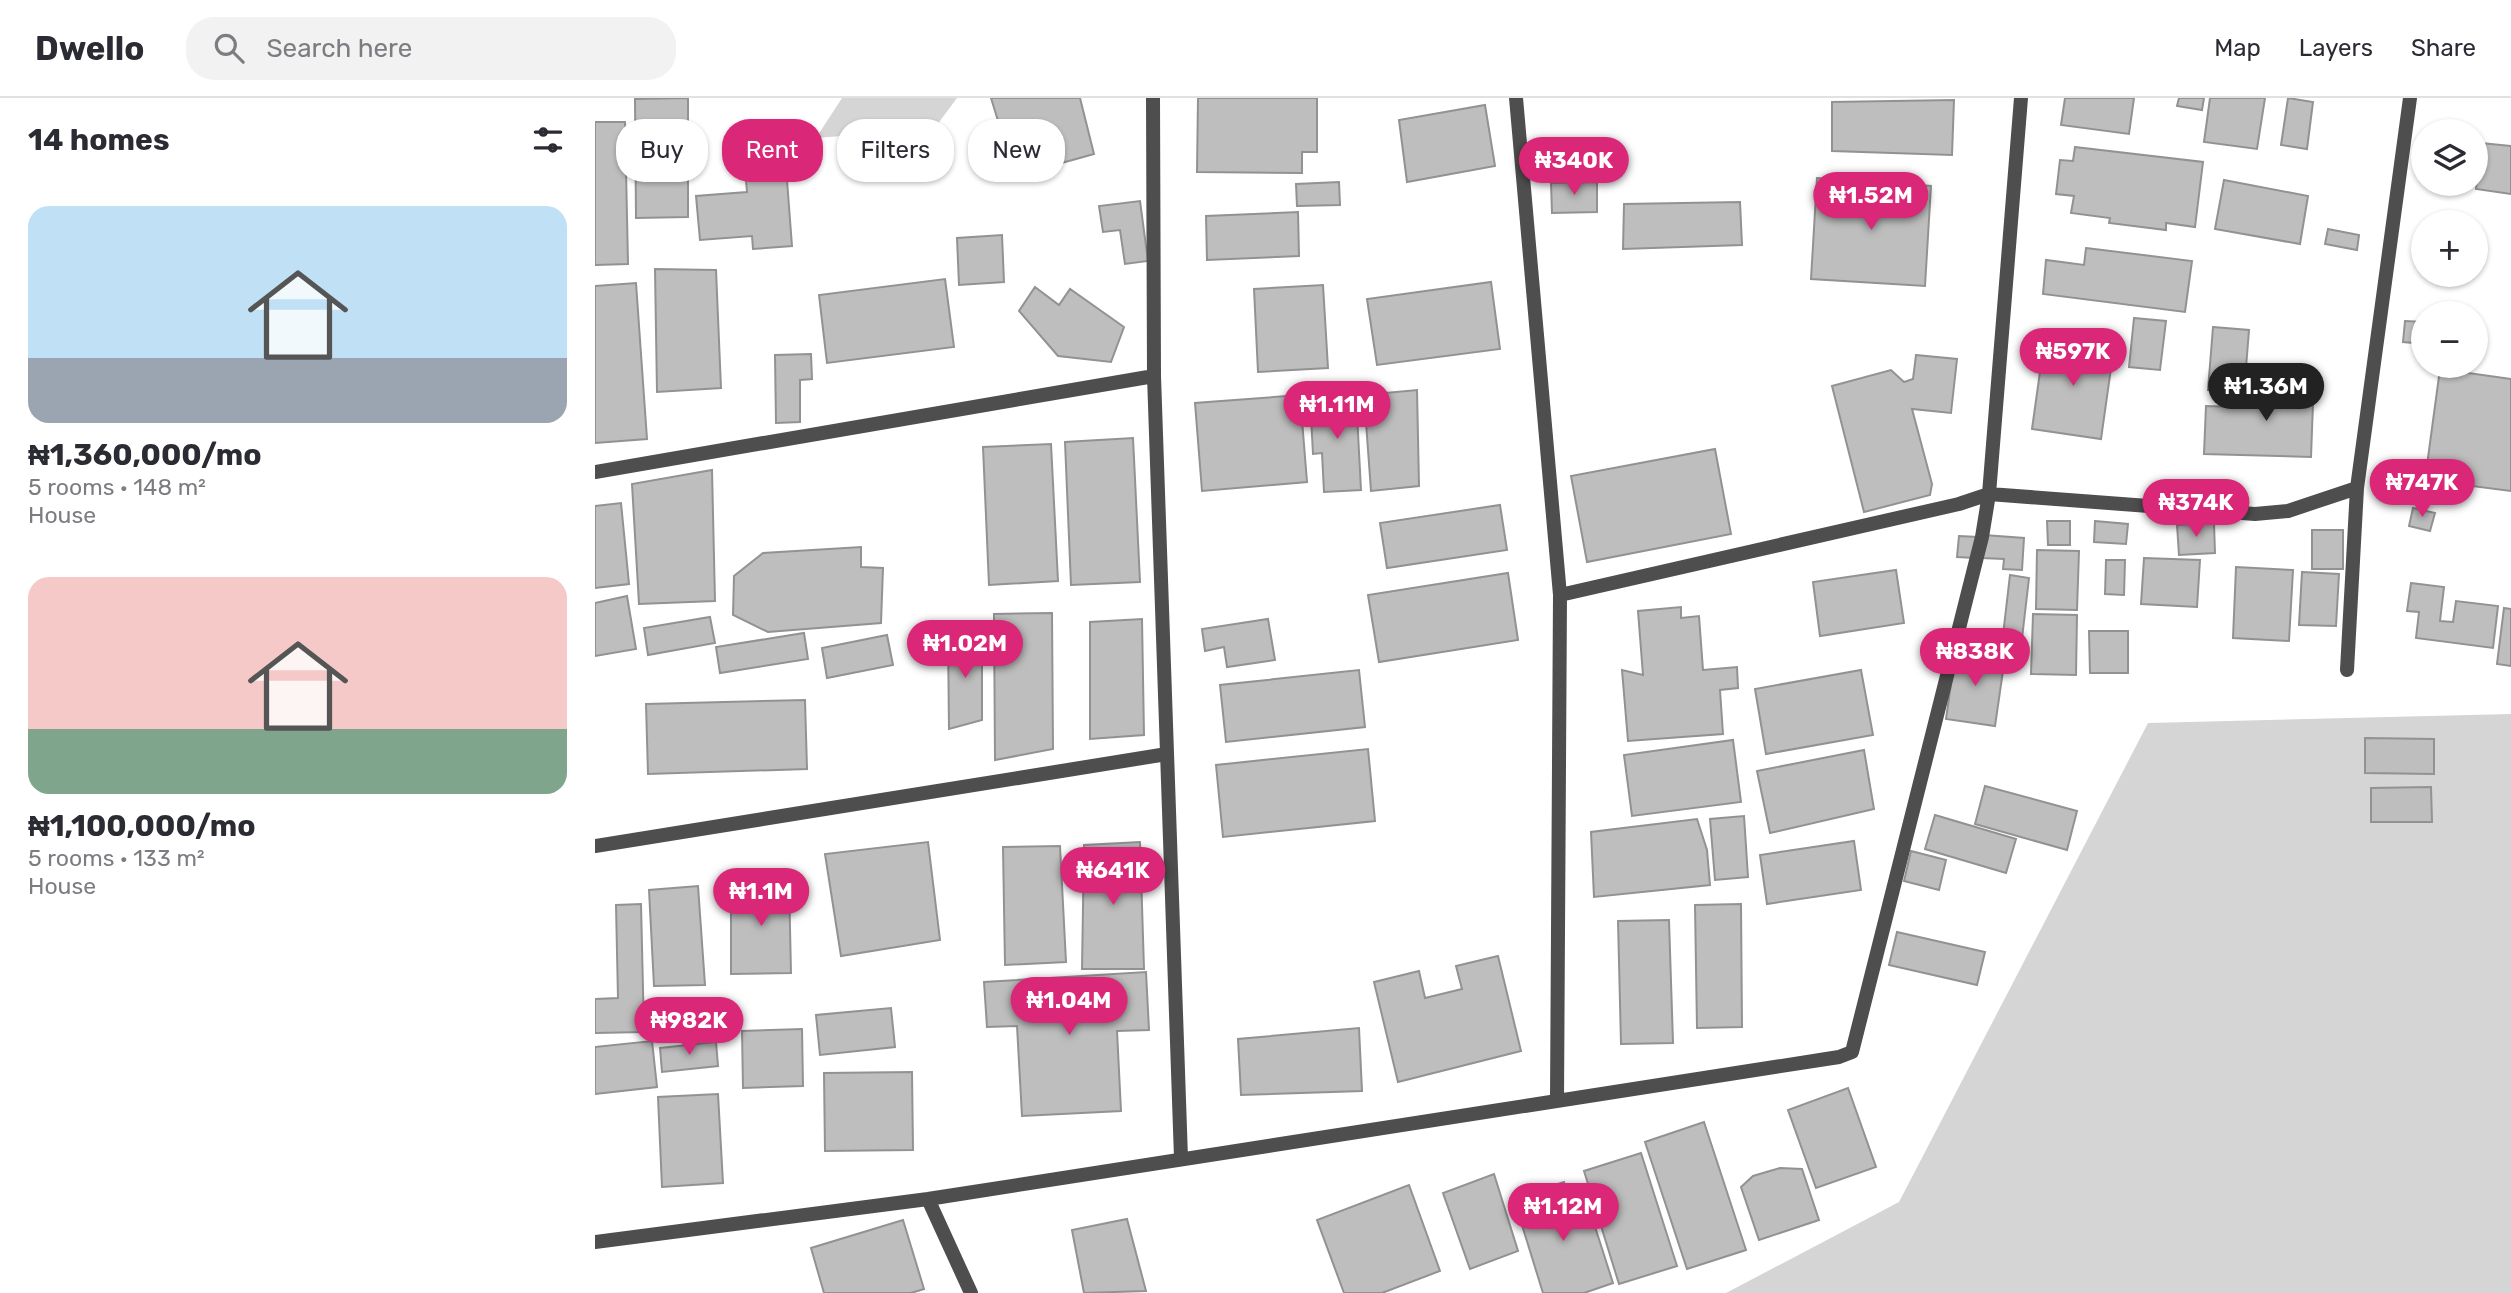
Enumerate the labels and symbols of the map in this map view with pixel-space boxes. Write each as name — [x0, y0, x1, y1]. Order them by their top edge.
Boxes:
pin: ₦340K — [1525, 138, 1623, 197]
pin: ₦1.52M — [1814, 172, 1928, 232]
pin: ₦597K — [2024, 328, 2122, 388]
pin: ₦1.36M — [2209, 364, 2323, 423]
pin: ₦1.11M — [1280, 382, 1394, 441]
pin: ₦747K — [2373, 460, 2471, 519]
pin: ₦374K — [2147, 480, 2245, 539]
pin: ₦1.02M — [908, 620, 1022, 680]
pin: ₦838K — [1926, 628, 2024, 688]
pin: ₦641K — [1064, 848, 1162, 907]
pin: ₦1.1M — [712, 868, 810, 928]
pin: ₦1.04M — [1012, 978, 1126, 1037]
pin: ₦982K — [640, 998, 738, 1057]
pin: ₦1.12M — [1506, 1184, 1620, 1243]

